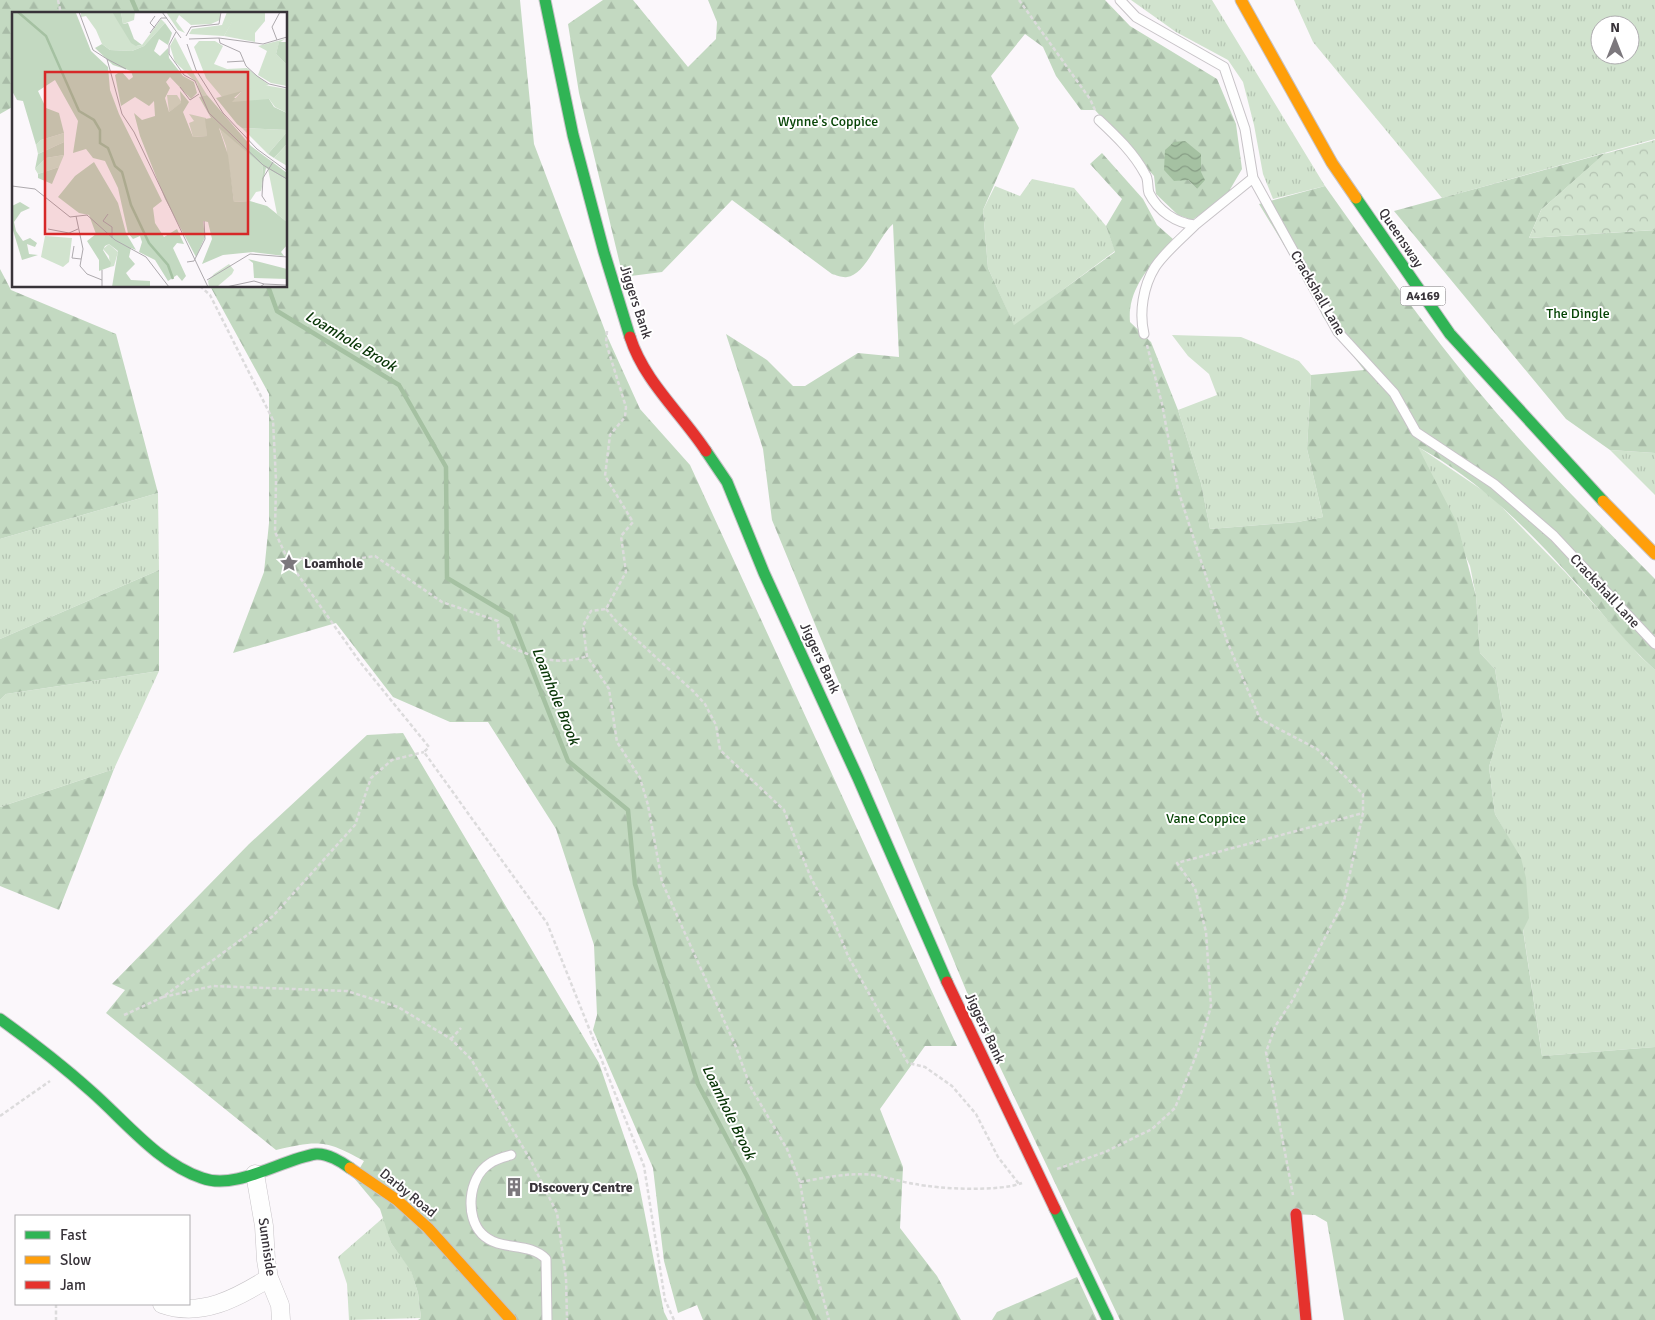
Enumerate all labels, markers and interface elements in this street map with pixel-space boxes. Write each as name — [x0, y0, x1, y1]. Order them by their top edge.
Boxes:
inset map — [12, 12, 288, 288]
north arrow — [1590, 15, 1640, 65]
text: N — [1610, 19, 1620, 36]
park label: Wynne's Coppice — [778, 113, 878, 130]
street label: Queensway — [1375, 205, 1427, 271]
street label: Crackshall Lane — [1287, 248, 1349, 338]
street label: Jiggers Bank — [616, 263, 656, 341]
road number: A4169 — [1400, 286, 1446, 306]
park label: The Dingle — [1546, 305, 1610, 322]
water label: Loamhole Brook — [302, 307, 401, 376]
street label: Crackshall Lane — [1566, 550, 1644, 632]
place icon: Loamhole — [278, 552, 300, 574]
place label: Loamhole — [304, 555, 363, 572]
street label: Jiggers Bank — [796, 620, 844, 696]
water label: Loamhole Brook — [528, 645, 584, 749]
park label: Vane Coppice — [1166, 810, 1246, 827]
street label: Jiggers Bank — [961, 990, 1009, 1066]
water label: Loamhole Brook — [698, 1062, 760, 1164]
street label: Darby Road — [376, 1165, 440, 1221]
building icon: Discovery Centre — [503, 1176, 525, 1198]
place label: Discovery Centre — [529, 1179, 633, 1196]
legend — [15, 1215, 190, 1305]
street label: Sunniside — [254, 1217, 280, 1277]
text: Fast — [60, 1226, 87, 1244]
text: Slow — [60, 1251, 91, 1269]
text: Jam — [60, 1276, 86, 1294]

